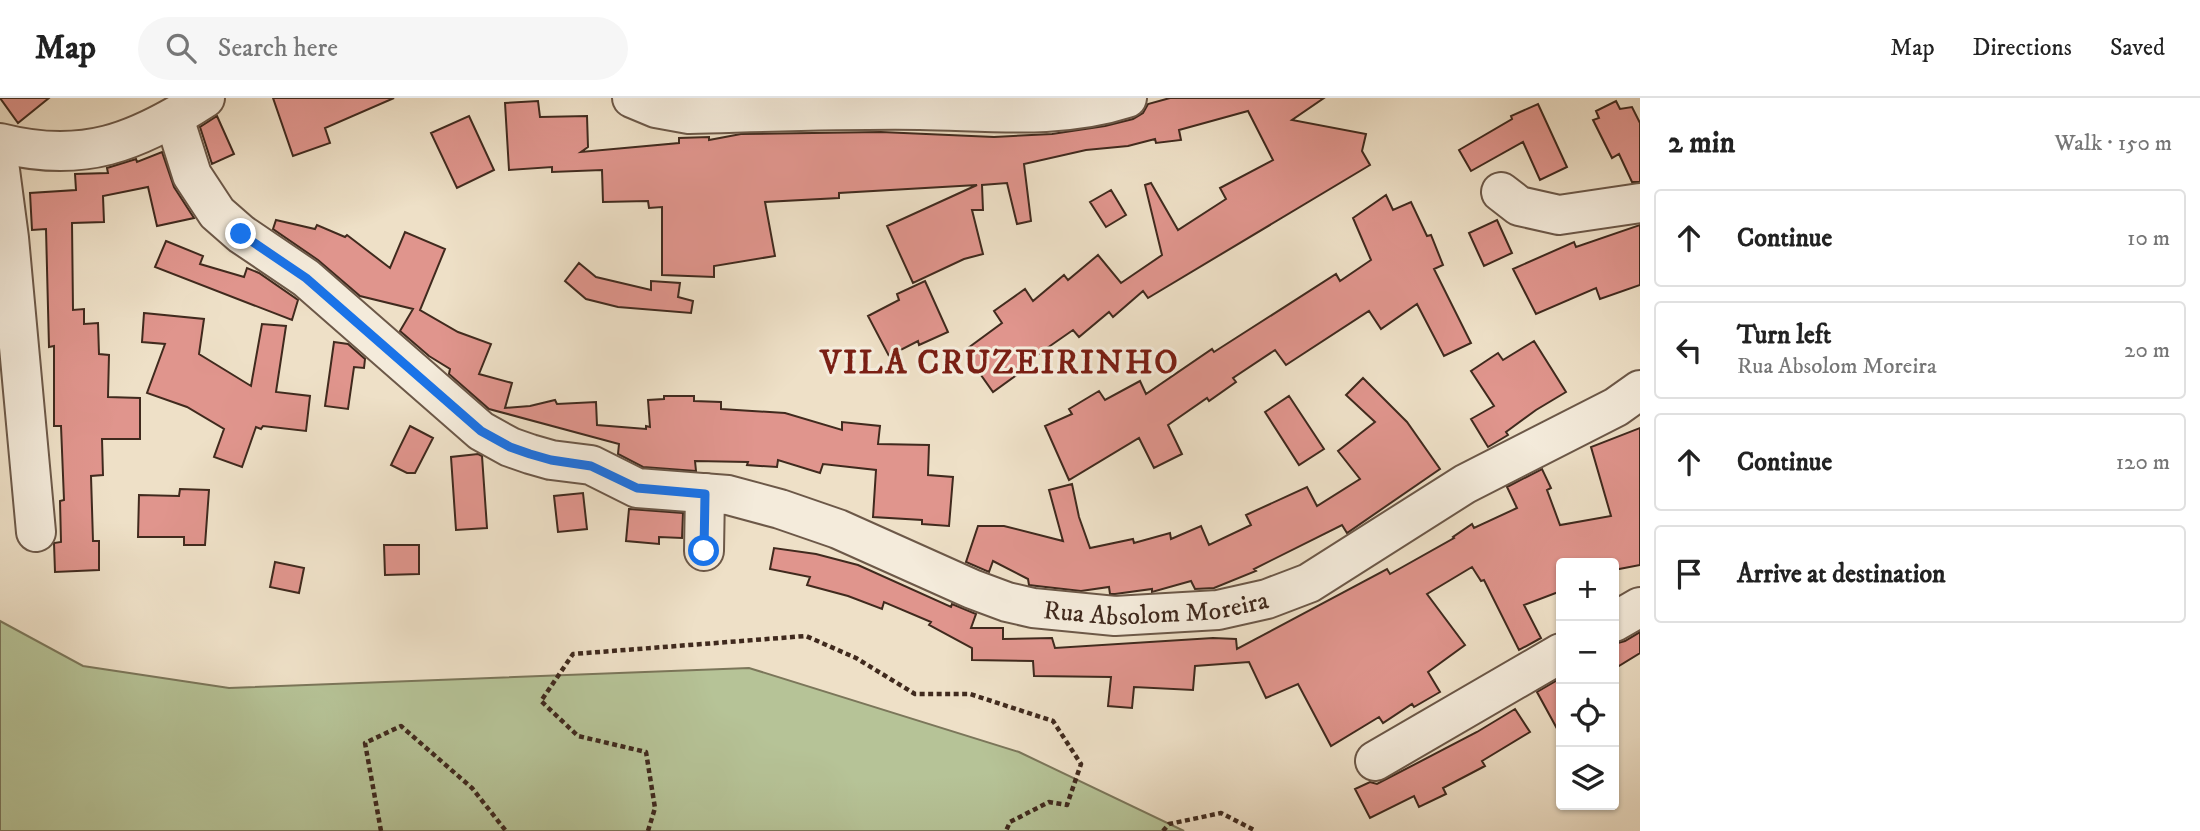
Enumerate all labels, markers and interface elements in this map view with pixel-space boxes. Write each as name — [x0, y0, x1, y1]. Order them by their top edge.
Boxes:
search box — [138, 17, 628, 80]
text: Map — [35, 28, 96, 69]
icon: search — [162, 29, 200, 67]
text: Search here — [218, 32, 338, 65]
text: Map — [1890, 33, 1935, 63]
text: Directions — [1973, 33, 2072, 63]
text: Saved — [2110, 33, 2165, 63]
text: 2 min — [1668, 125, 1735, 162]
text: Walk · 150 m — [2055, 129, 2172, 158]
route end — [225, 218, 256, 249]
icon: ahead — [1670, 219, 1708, 257]
text: Continue — [1737, 222, 1832, 255]
text: 10 m — [2127, 224, 2170, 253]
text: Turn left — [1737, 319, 1831, 352]
icon: left — [1670, 331, 1708, 369]
text: 20 m — [2124, 336, 2170, 365]
district label: VILA CRUZEIRINHO — [818, 343, 1180, 384]
text: Rua Absolom Moreira — [1737, 352, 1937, 381]
icon: ahead — [1670, 443, 1708, 481]
text: Continue — [1737, 446, 1832, 479]
text: 120 m — [2116, 448, 2170, 477]
route start — [688, 535, 719, 566]
icon: arrive — [1670, 555, 1708, 593]
map controls — [1556, 558, 1619, 810]
button: + — [1556, 558, 1619, 621]
text: Arrive at destination — [1737, 558, 1946, 591]
street label: Rua Absolom Moreira — [1042, 584, 1272, 634]
button: − — [1556, 621, 1619, 684]
button: locate — [1556, 684, 1619, 747]
button: layers — [1556, 747, 1619, 810]

